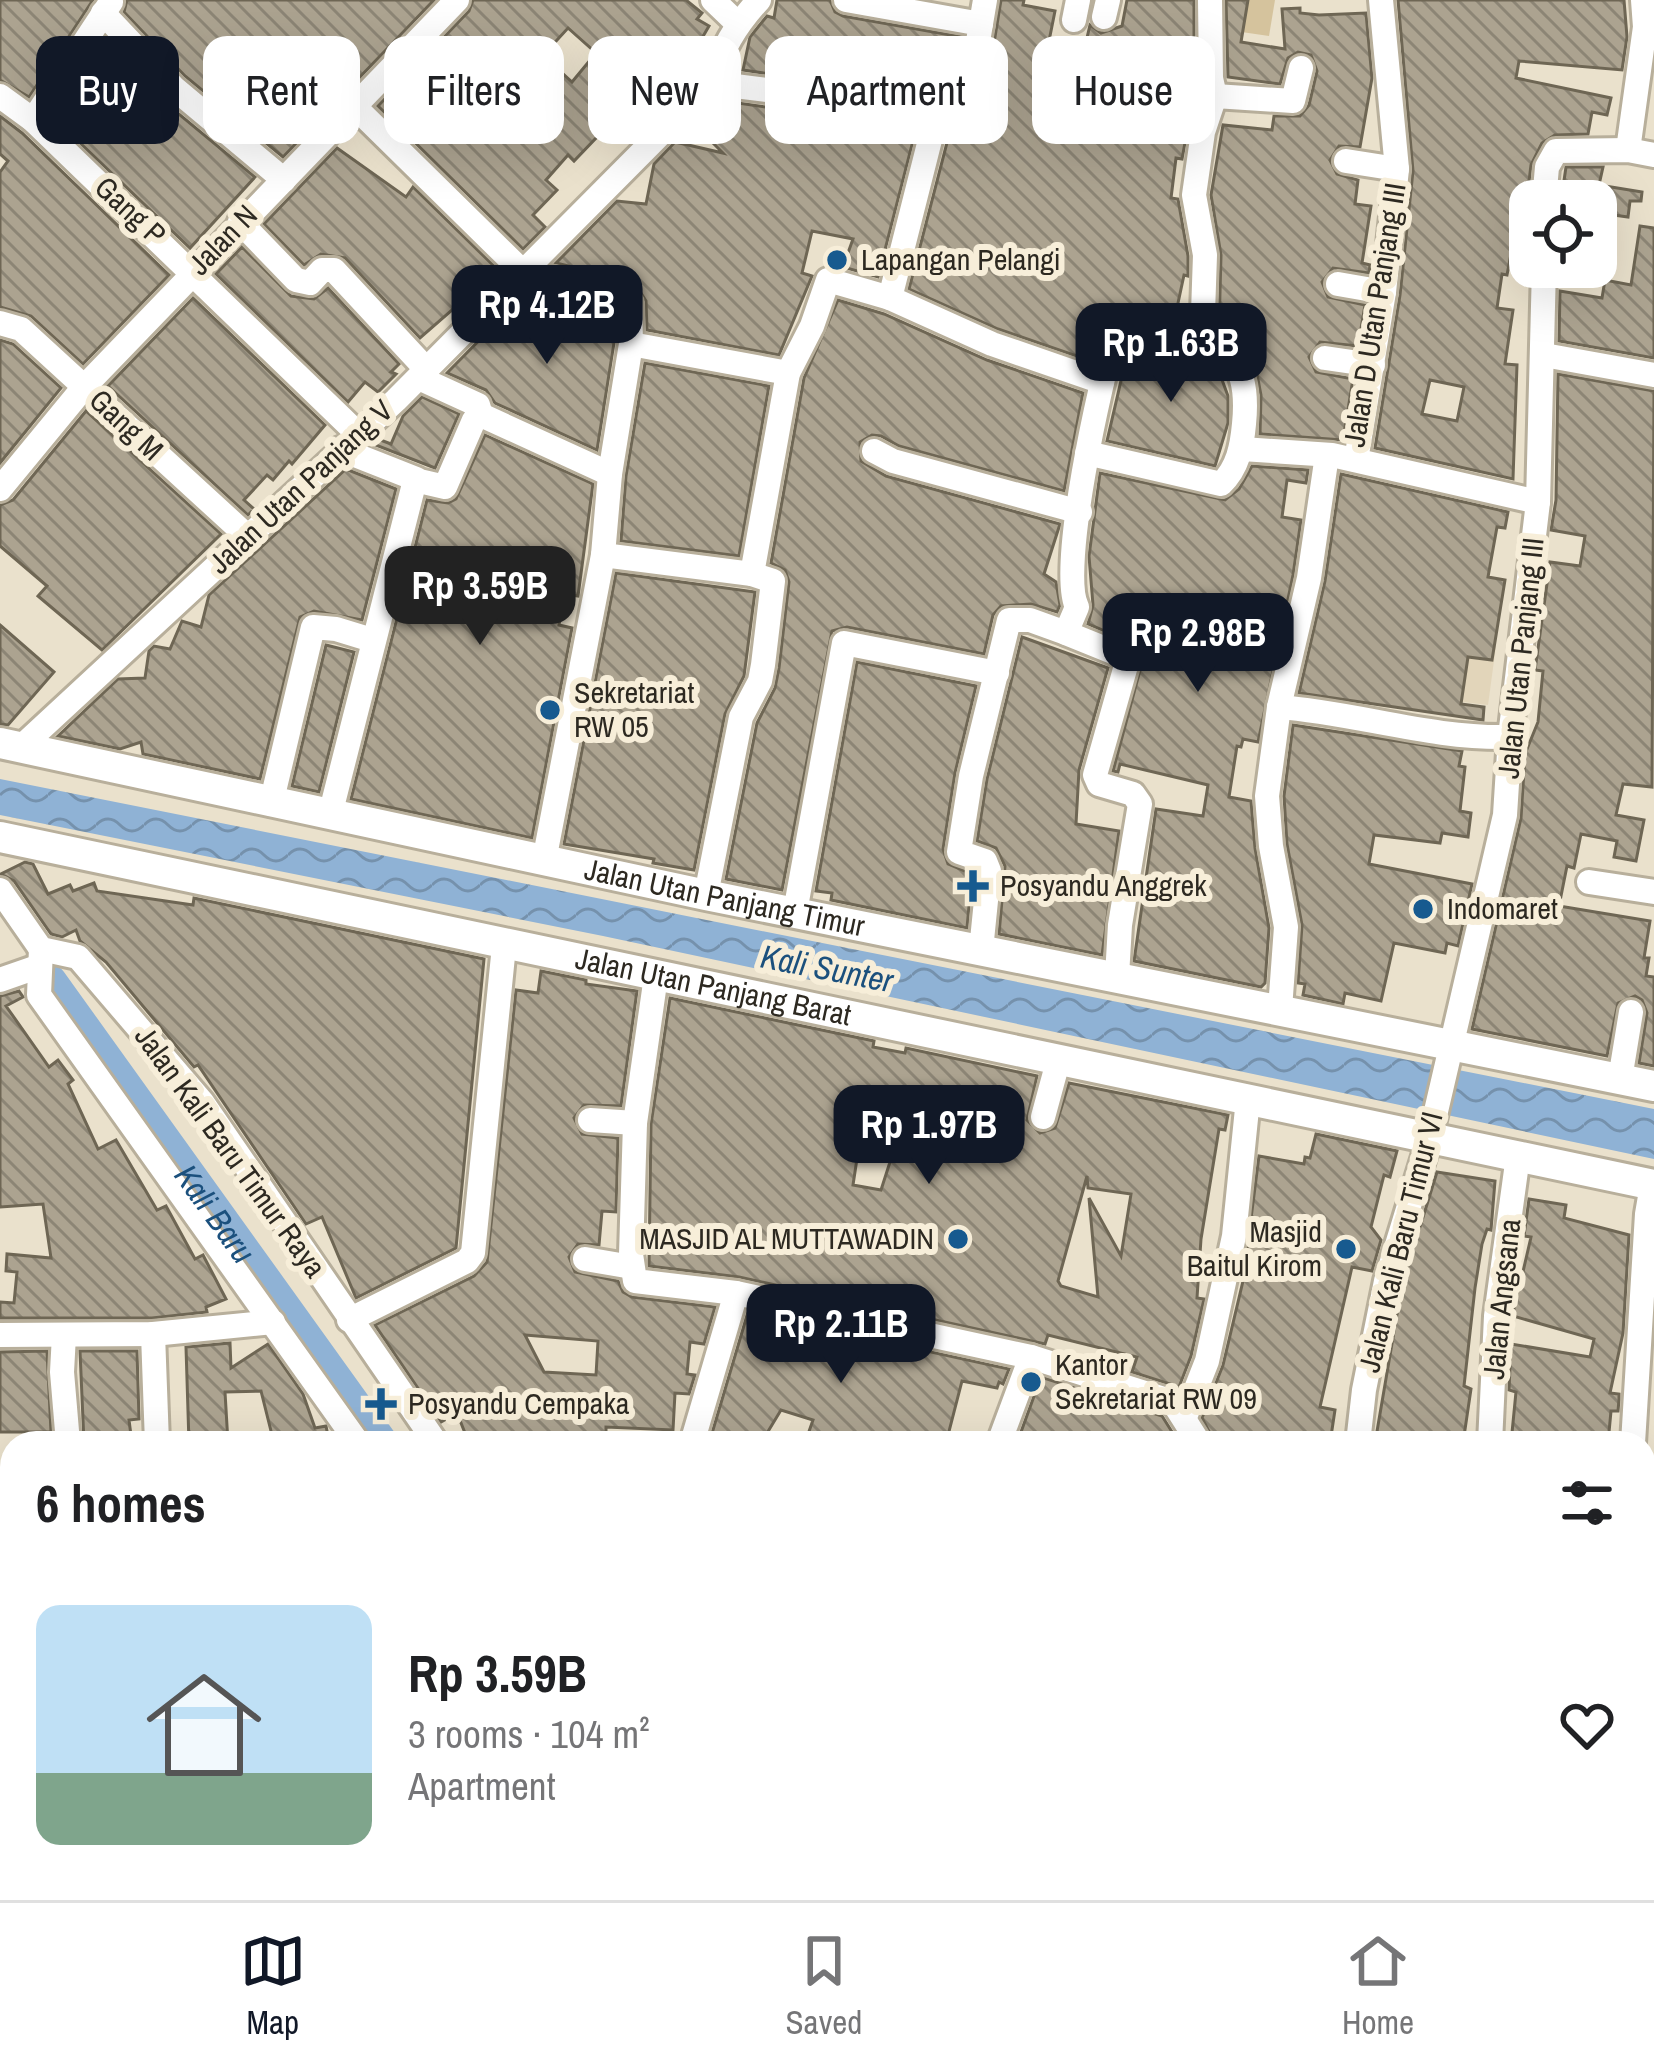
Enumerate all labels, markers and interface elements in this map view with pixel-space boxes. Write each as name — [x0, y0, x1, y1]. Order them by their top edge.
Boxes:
chip: Buy — [36, 36, 179, 144]
chip: Rent — [203, 36, 360, 144]
chip: Filters — [384, 36, 564, 144]
chip: New — [588, 36, 741, 144]
chip: Apartment — [765, 36, 1008, 144]
chip: House — [1032, 36, 1215, 144]
street label: Gang P — [87, 167, 175, 253]
street label: Jalan D Utan Panjang III — [1333, 180, 1415, 450]
map controls — [1509, 180, 1617, 288]
button: locate — [1509, 180, 1617, 288]
street label: Jalan N — [179, 195, 266, 283]
place label: Lapangan Pelangi — [861, 239, 1061, 279]
marker: Lapangan Pelangi — [824, 247, 850, 273]
pin: Rp 4.12B — [423, 265, 671, 367]
text: Rp 4.12B — [479, 278, 615, 330]
pin: Rp 1.63B — [1047, 303, 1295, 405]
text: Rp 1.63B — [1103, 316, 1239, 368]
street label: Gang M — [81, 380, 172, 469]
street label: Jalan Utan Panjang V — [200, 390, 401, 582]
street label: Jalan Utan Panjang III — [1487, 535, 1553, 780]
pin: Rp 3.59B — [356, 546, 604, 648]
text: Rp 3.59B — [412, 559, 548, 611]
pin: Rp 2.98B — [1074, 593, 1322, 695]
text: Rp 2.98B — [1130, 606, 1266, 658]
place label: Sekretariat RW 05 — [574, 672, 694, 746]
marker: Sekretariat RW 05 — [537, 697, 563, 723]
street label: Jalan Utan Panjang Timur — [581, 848, 869, 946]
place label: Posyandu Anggrek — [1000, 865, 1207, 905]
marker: Posyandu Anggrek — [957, 870, 989, 902]
place label: Indomaret — [1447, 888, 1558, 928]
marker: Indomaret — [1410, 896, 1436, 922]
water label: Kali Sunter — [757, 934, 898, 1003]
street label: Jalan Utan Panjang Barat — [572, 938, 855, 1035]
street label: Jalan Kali Baru Timur Raya — [127, 1019, 333, 1285]
pin: Rp 1.97B — [805, 1085, 1053, 1187]
text: Rp 1.97B — [861, 1098, 997, 1150]
street label: Jalan Kali Baru Timur VI — [1348, 1107, 1452, 1376]
water label: Kali Baru — [165, 1155, 263, 1269]
place label: Masjid Baitul Kirom — [1187, 1211, 1322, 1285]
street label: Jalan Angsana — [1473, 1216, 1529, 1381]
place label: MASJID AL MUTTAWADIN — [639, 1218, 934, 1258]
marker: MASJID AL MUTTAWADIN — [945, 1226, 971, 1252]
marker: Masjid Baitul Kirom — [1333, 1236, 1359, 1262]
pin: Rp 2.11B — [717, 1284, 965, 1386]
text: Rp 2.11B — [773, 1297, 909, 1349]
place label: Kantor Sekretariat RW 09 — [1055, 1344, 1257, 1418]
marker: Kantor Sekretariat RW 09 — [1018, 1369, 1044, 1395]
place label: Posyandu Cempaka — [408, 1383, 630, 1423]
marker: Posyandu Cempaka — [365, 1388, 397, 1420]
text: 6 homes — [36, 1469, 206, 1538]
icon: filters — [1554, 1470, 1620, 1536]
text: Rp 3.59B — [408, 1639, 587, 1708]
icon: home — [132, 1653, 276, 1797]
icon: heart — [1554, 1692, 1620, 1758]
text: 3 rooms · 104 m² — [408, 1708, 650, 1760]
text: Apartment — [408, 1760, 556, 1812]
tab: Map — [240, 1928, 306, 2044]
tab: Saved — [786, 1928, 862, 2044]
tab: Home — [1342, 1928, 1414, 2044]

